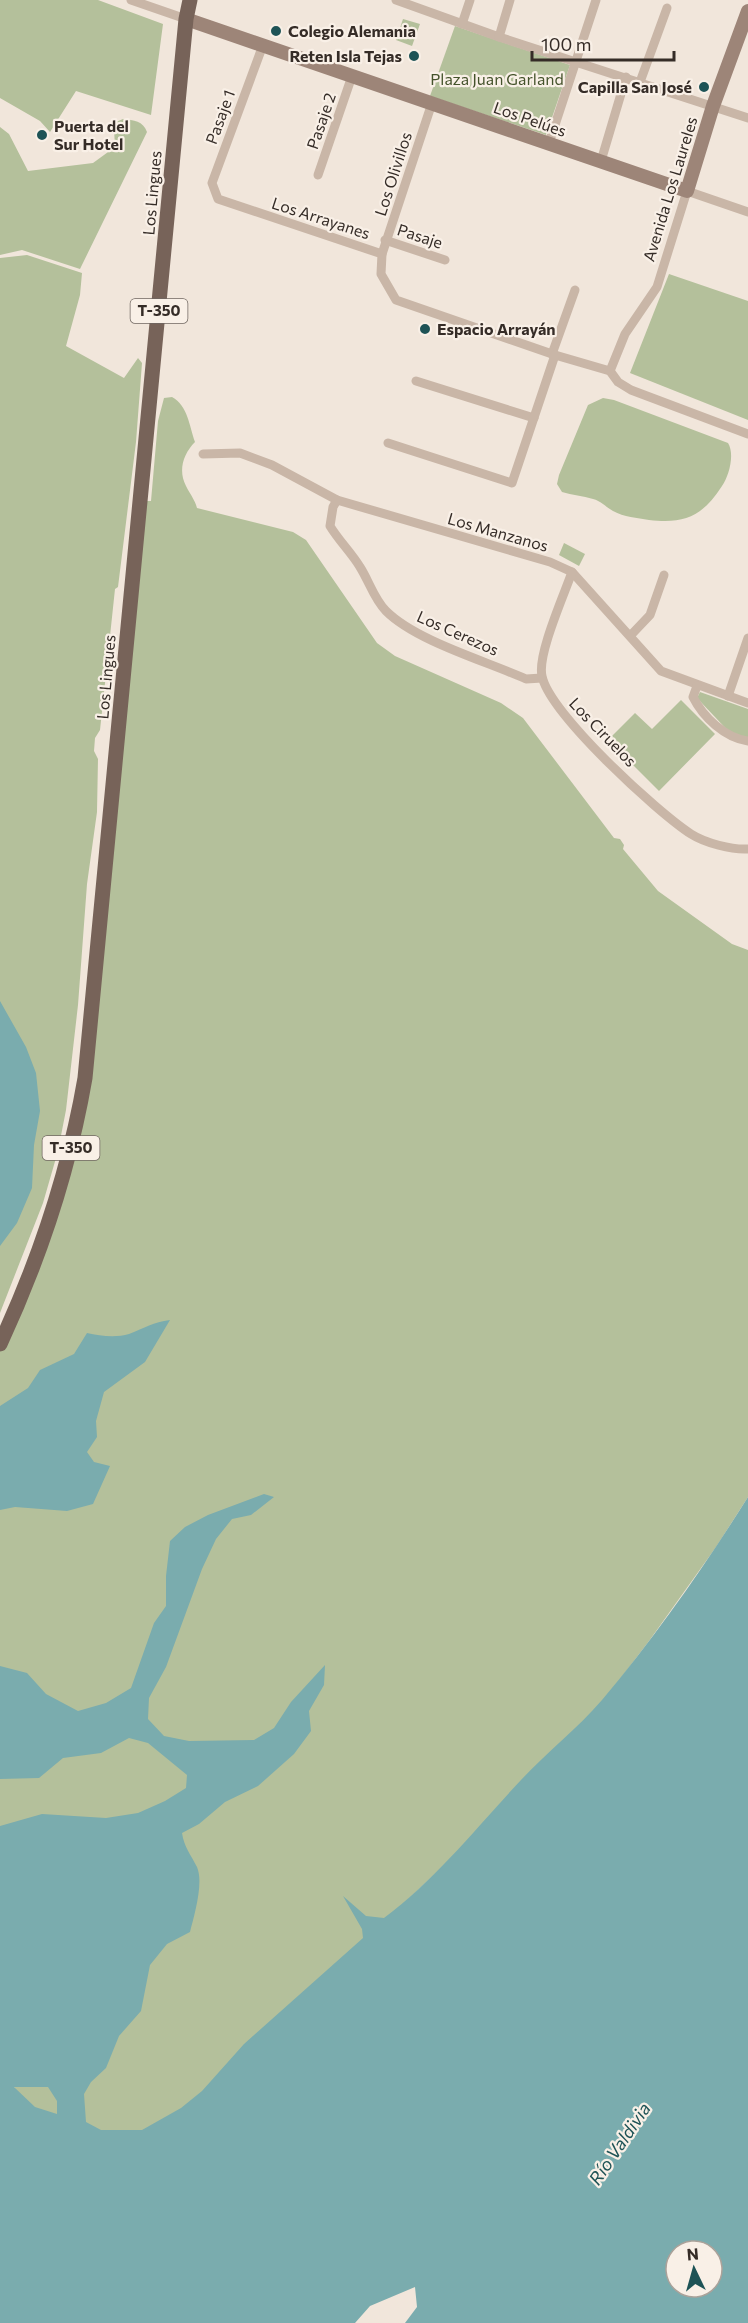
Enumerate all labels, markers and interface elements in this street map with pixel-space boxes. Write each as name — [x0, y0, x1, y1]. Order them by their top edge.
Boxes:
place label: Colegio Alemania — [288, 21, 416, 40]
marker: Colegio Alemania — [269, 24, 283, 38]
scale bar — [532, 24, 674, 62]
text: 100 m — [541, 33, 591, 55]
place label: Reten Isla Tejas — [289, 46, 402, 65]
marker: Reten Isla Tejas — [407, 49, 421, 63]
park label: Plaza Juan Garland — [430, 69, 564, 88]
place label: Capilla San José — [578, 77, 692, 96]
marker: Capilla San José — [697, 80, 711, 94]
street label: Pasaje 1 — [201, 87, 238, 147]
street label: Pasaje 2 — [302, 90, 339, 152]
street label: Los Pelúes — [491, 97, 569, 140]
street label: Avenida Los Laureles — [638, 114, 701, 264]
place label: Puerta del Sur Hotel — [54, 116, 129, 153]
marker: Puerta del Sur Hotel — [35, 128, 49, 142]
street label: Los Olivillos — [370, 129, 415, 218]
street label: Los Lingues — [138, 150, 165, 236]
street label: Los Arrayanes — [270, 193, 373, 242]
street label: Pasaje — [395, 219, 445, 252]
road number: T-350 — [130, 299, 188, 323]
place label: Espacio Arrayán — [437, 319, 556, 338]
marker: Espacio Arrayán — [418, 322, 432, 336]
street label: Los Manzanos — [446, 508, 551, 555]
street label: Los Cerezos — [414, 606, 502, 659]
street label: Los Lingues — [92, 634, 119, 720]
street label: Los Ciruelos — [566, 693, 641, 770]
road number: T-350 — [42, 1136, 100, 1160]
water label: Río Valdivia — [584, 2098, 655, 2189]
north arrow — [664, 2239, 724, 2299]
text: N — [686, 2244, 699, 2264]

